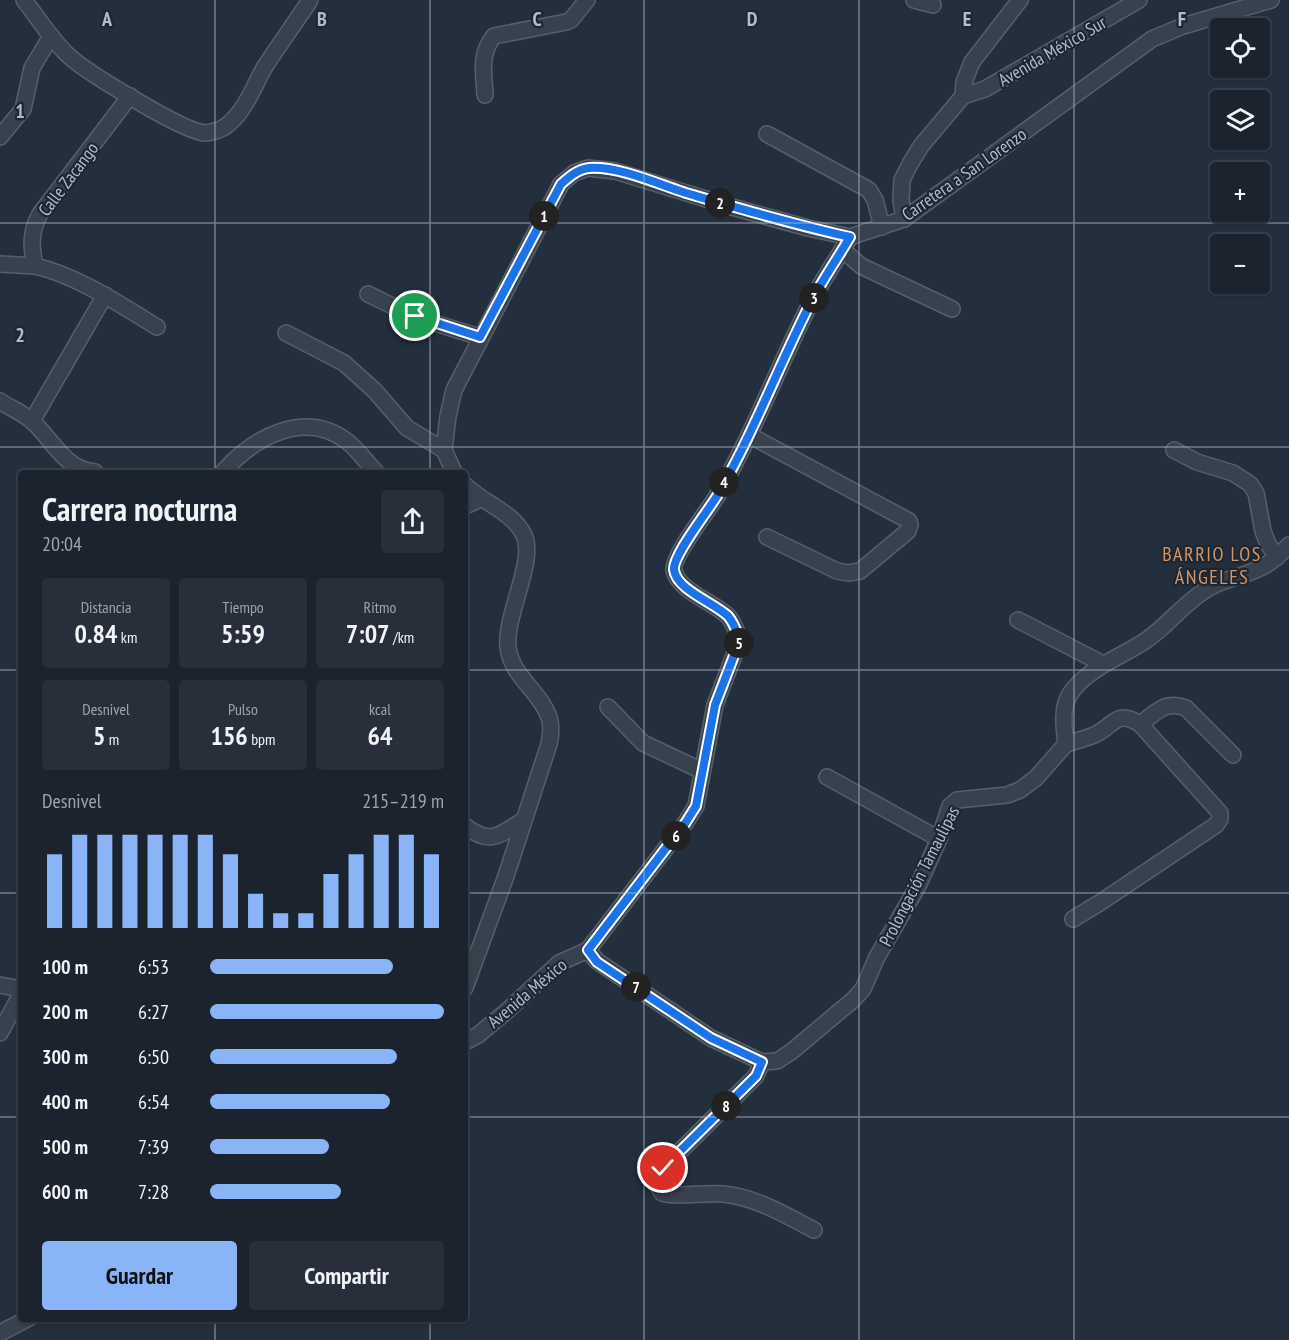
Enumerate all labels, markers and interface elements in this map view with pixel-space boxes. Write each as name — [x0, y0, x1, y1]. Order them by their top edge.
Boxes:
text: A — [101, 6, 113, 32]
text: B — [317, 6, 327, 32]
text: C — [532, 6, 542, 32]
text: D — [747, 6, 758, 32]
text: E — [963, 6, 971, 32]
text: F — [1178, 6, 1186, 32]
street label: Avenida México Sur — [994, 11, 1110, 91]
map controls — [1210, 18, 1270, 294]
button: locate — [1210, 18, 1270, 78]
button: layers — [1210, 90, 1270, 150]
text: 1 — [15, 98, 25, 124]
street label: Carretera a San Lorenzo — [897, 122, 1031, 226]
street label: Calle Zacango — [33, 137, 103, 220]
button: + — [1210, 162, 1270, 222]
pin: 2 — [705, 188, 735, 218]
text: 2 — [716, 193, 724, 213]
pin: 1 — [529, 201, 559, 231]
text: 1 — [540, 206, 548, 226]
button: − — [1210, 234, 1270, 294]
pin: 3 — [799, 283, 829, 313]
text: 3 — [810, 288, 818, 308]
pin — [389, 290, 440, 341]
icon: arrive — [398, 299, 431, 332]
text: 2 — [15, 322, 25, 348]
pin: 4 — [709, 467, 739, 497]
text: 4 — [720, 472, 728, 492]
text: Carrera nocturna — [42, 487, 237, 530]
button: share — [381, 490, 444, 553]
text: 20:04 — [42, 531, 82, 557]
district label: BARRIO LOS ÁNGELES — [1162, 541, 1262, 590]
text: Distancia — [81, 597, 131, 617]
text: Tiempo — [222, 597, 264, 617]
text: Ritmo — [364, 597, 396, 617]
text: 0.84 — [75, 617, 117, 650]
text: 5:59 — [221, 617, 265, 650]
text: 7:07 — [346, 617, 390, 650]
text: km — [117, 627, 137, 647]
text: /km — [390, 627, 414, 647]
pin: 5 — [724, 628, 754, 658]
text: 5 — [735, 633, 743, 653]
text: Desnivel — [82, 699, 130, 719]
text: Pulso — [228, 699, 258, 719]
text: kcal — [369, 699, 391, 719]
text: 5 — [93, 719, 105, 752]
text: 156 — [210, 719, 248, 752]
text: 64 — [368, 719, 392, 752]
text: m — [105, 729, 119, 749]
text: bpm — [248, 729, 276, 749]
text: Desnivel — [42, 788, 101, 814]
text: 215–219 m — [362, 788, 444, 814]
street label: Prolongación Tamaulipas — [874, 802, 964, 950]
pin: 6 — [661, 821, 691, 851]
text: 6 — [672, 826, 680, 846]
street label: Avenida México — [483, 953, 572, 1033]
text: 100 m — [42, 954, 88, 980]
text: 6:53 — [138, 954, 169, 980]
pin: 7 — [621, 972, 651, 1002]
text: 7 — [632, 977, 640, 997]
text: 200 m — [42, 999, 88, 1025]
text: 6:27 — [138, 999, 169, 1025]
text: 300 m — [42, 1044, 88, 1070]
text: 6:50 — [138, 1044, 169, 1070]
text: 400 m — [42, 1089, 88, 1115]
text: 6:54 — [138, 1089, 169, 1115]
pin: 8 — [711, 1091, 741, 1121]
text: 8 — [722, 1096, 730, 1116]
text: 500 m — [42, 1134, 88, 1160]
text: 7:39 — [138, 1134, 169, 1160]
pin — [637, 1142, 688, 1193]
icon: check — [646, 1151, 679, 1184]
text: 600 m — [42, 1179, 88, 1205]
text: 7:28 — [138, 1179, 169, 1205]
button: Guardar — [42, 1241, 237, 1310]
button: Compartir — [249, 1241, 444, 1310]

